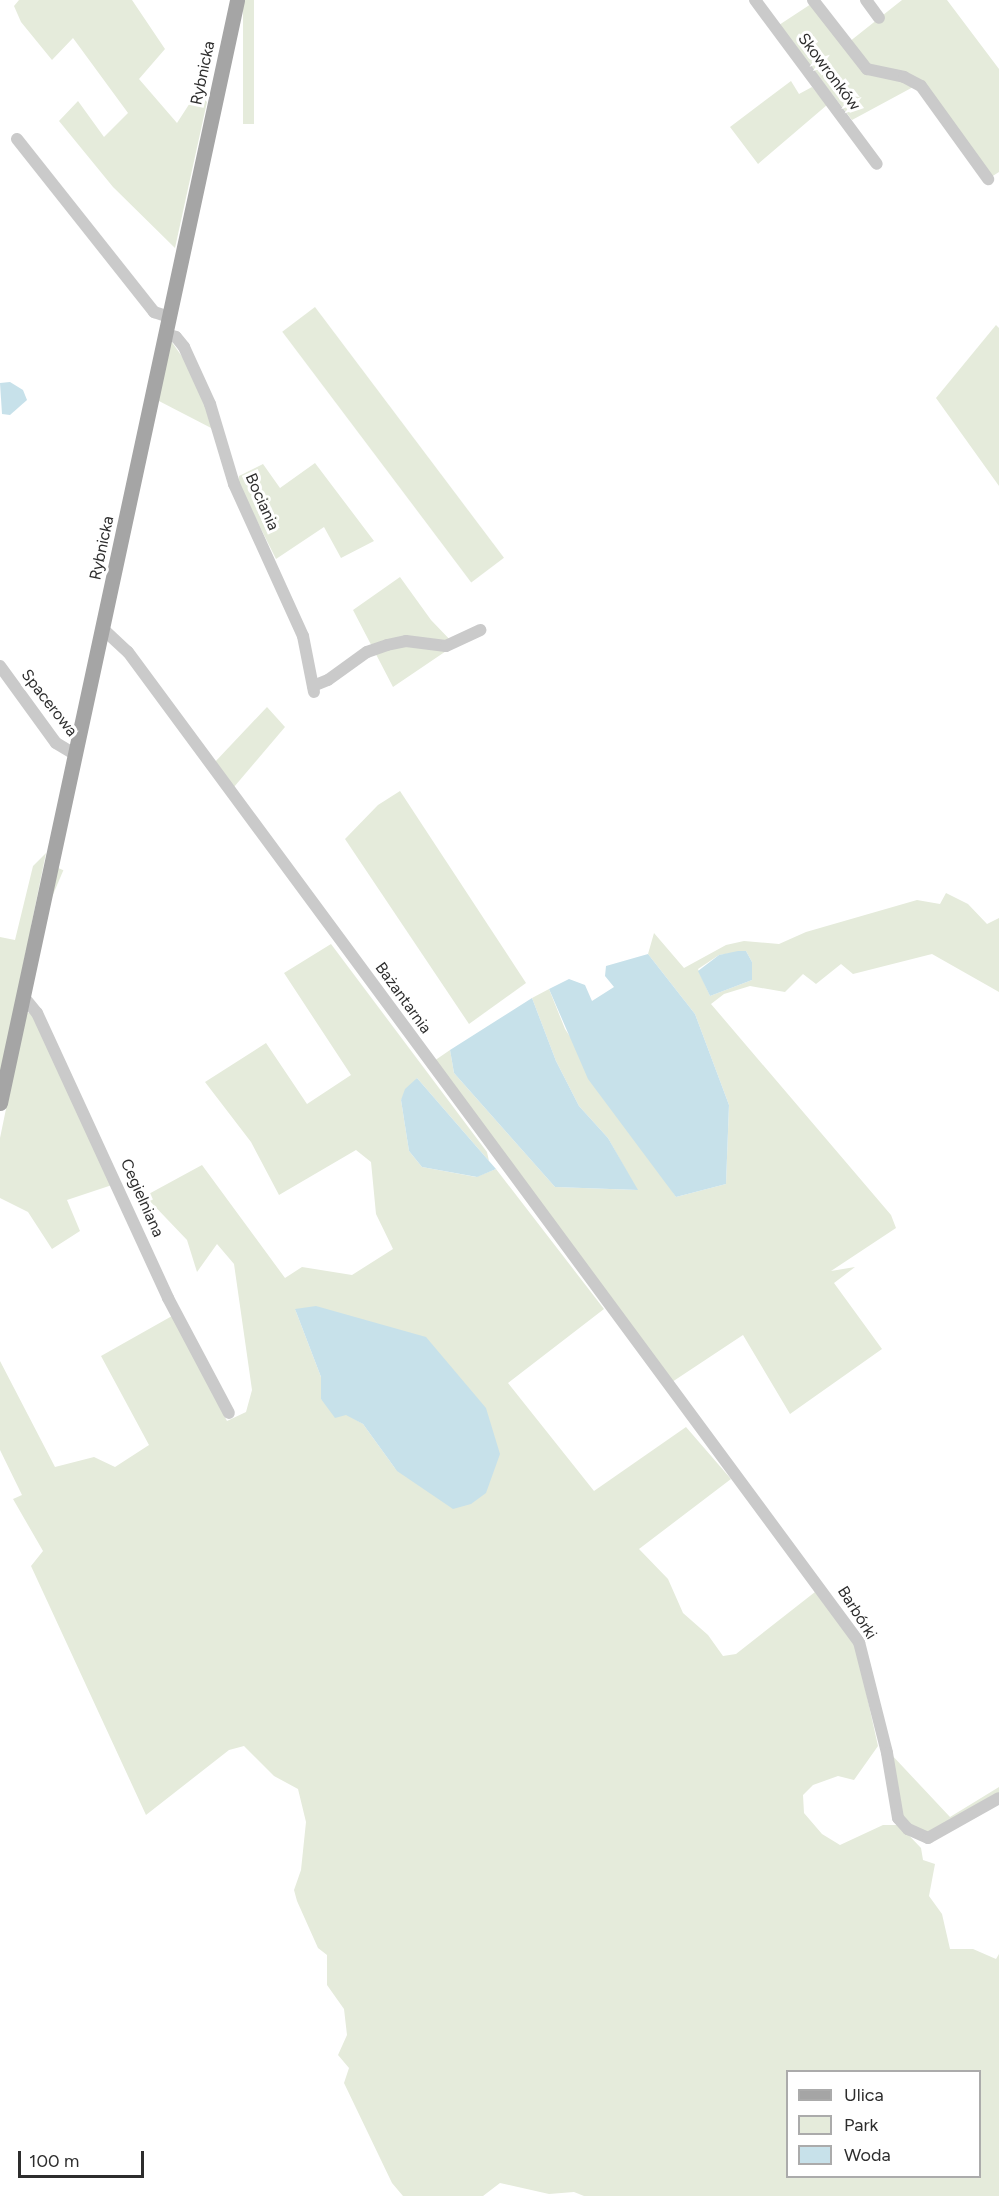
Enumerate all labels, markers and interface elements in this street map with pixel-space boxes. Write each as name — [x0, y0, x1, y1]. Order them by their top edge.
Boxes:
street label: Skowronków — [794, 30, 864, 114]
street label: Rybnicka — [187, 39, 219, 107]
street label: Bociania — [241, 471, 283, 533]
street label: Rybnicka — [86, 514, 118, 582]
street label: Spacerowa — [17, 666, 81, 740]
street label: Bażantarnia — [371, 959, 435, 1037]
street label: Cegielniana — [116, 1156, 168, 1240]
street label: Barbórki — [833, 1583, 881, 1643]
legend — [786, 2070, 981, 2178]
text: Ulica — [844, 2084, 884, 2106]
text: Park — [844, 2114, 878, 2136]
scale bar — [21, 2139, 147, 2177]
text: Woda — [844, 2144, 891, 2166]
text: 100 m — [29, 2150, 79, 2172]

